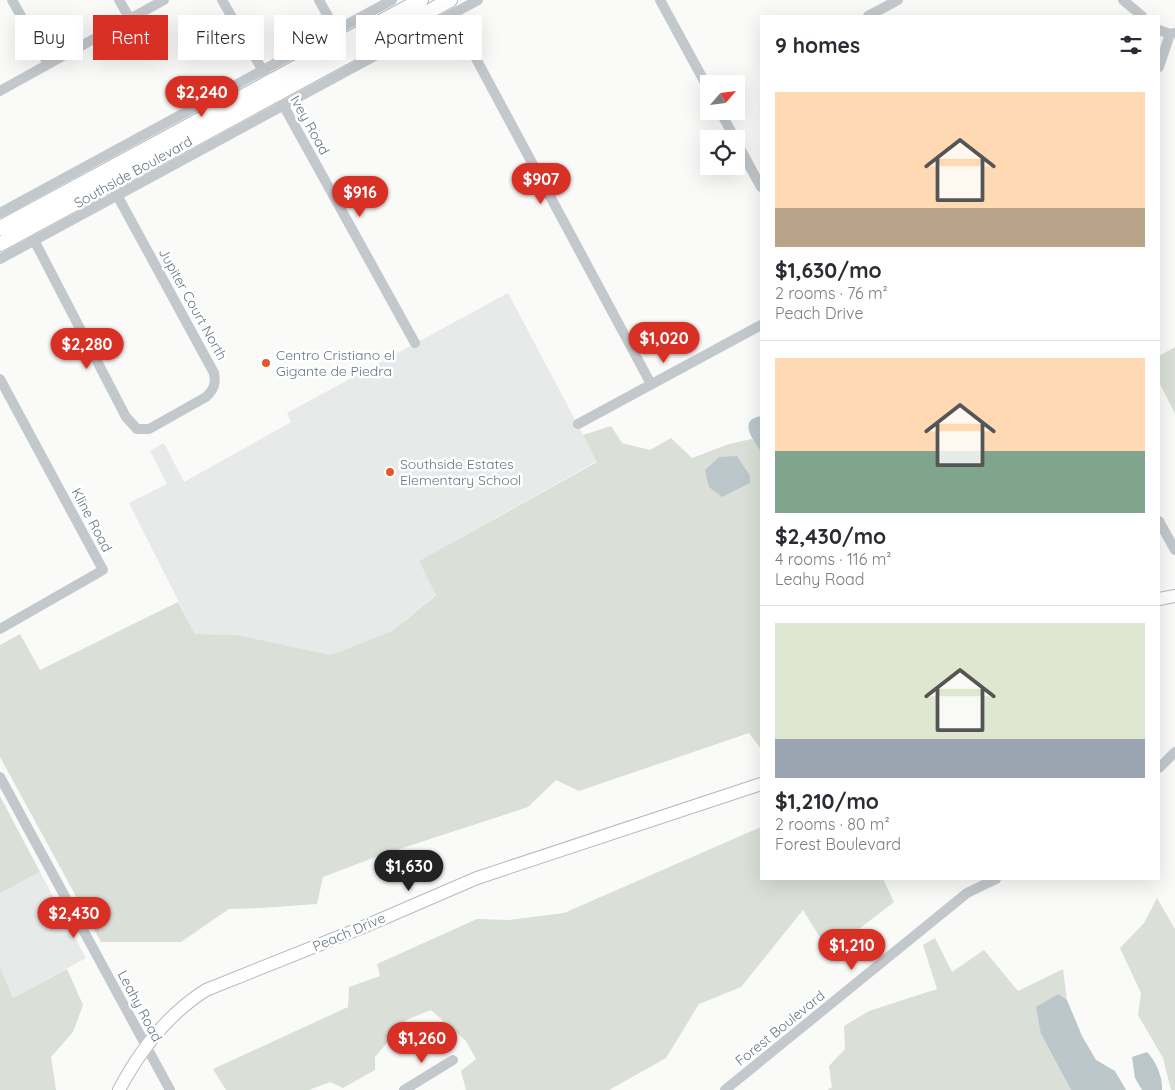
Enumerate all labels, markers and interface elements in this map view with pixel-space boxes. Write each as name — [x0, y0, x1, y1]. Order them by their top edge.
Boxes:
chip: Buy — [15, 15, 83, 60]
chip: Rent — [93, 15, 168, 60]
chip: Filters — [178, 15, 264, 60]
chip: New — [274, 15, 346, 60]
chip: Apartment — [356, 15, 482, 60]
icon: filters — [1117, 31, 1145, 59]
text: 9 homes — [775, 32, 860, 58]
north arrow — [700, 75, 745, 120]
map controls — [700, 75, 745, 175]
pin: $2,240 — [161, 76, 243, 118]
text: $2,240 — [176, 82, 228, 102]
street label: Ivey Road — [286, 92, 334, 158]
icon: home — [915, 125, 1005, 215]
button: locate — [700, 130, 745, 175]
street label: Southside Boulevard — [71, 132, 195, 212]
pin: $907 — [511, 162, 571, 205]
text: $907 — [523, 169, 559, 189]
pin: $916 — [330, 176, 390, 218]
text: $916 — [343, 182, 377, 202]
street label: Jupiter Court North — [155, 245, 231, 363]
text: $1,630/mo — [775, 257, 882, 283]
text: 2 rooms · 76 m² — [775, 283, 888, 303]
text: Peach Drive — [775, 303, 863, 323]
pin: $1,020 — [623, 322, 705, 364]
pin: $2,280 — [46, 328, 128, 370]
text: $1,020 — [640, 328, 688, 348]
text: $2,280 — [62, 334, 112, 354]
place label: Centro Cristiano el Gigante de Piedra — [276, 346, 395, 380]
marker: Centro Cristiano el Gigante de Piedra — [260, 357, 272, 369]
icon: home — [915, 390, 1005, 480]
place label: Southside Estates Elementary School — [400, 455, 521, 489]
marker: Southside Estates Elementary School — [384, 466, 396, 478]
street label: Kline Road — [68, 485, 116, 555]
text: $2,430/mo — [775, 523, 886, 549]
text: 4 rooms · 116 m² — [775, 549, 891, 569]
text: Leahy Road — [775, 569, 864, 589]
icon: home — [915, 655, 1005, 745]
text: $1,210/mo — [775, 788, 879, 814]
text: 2 rooms · 80 m² — [775, 814, 890, 834]
text: Forest Boulevard — [775, 834, 901, 854]
pin: $1,630 — [368, 850, 450, 892]
text: $1,630 — [385, 856, 433, 876]
pin: $2,430 — [33, 896, 115, 939]
text: $2,430 — [49, 903, 99, 923]
street label: Peach Drive — [310, 909, 388, 955]
pin: $1,210 — [811, 928, 893, 971]
text: $1,210 — [829, 935, 875, 955]
street label: Leahy Road — [114, 967, 166, 1045]
street label: Forest Boulevard — [732, 986, 828, 1070]
pin: $1,260 — [381, 1022, 463, 1064]
text: $1,260 — [398, 1028, 446, 1048]

